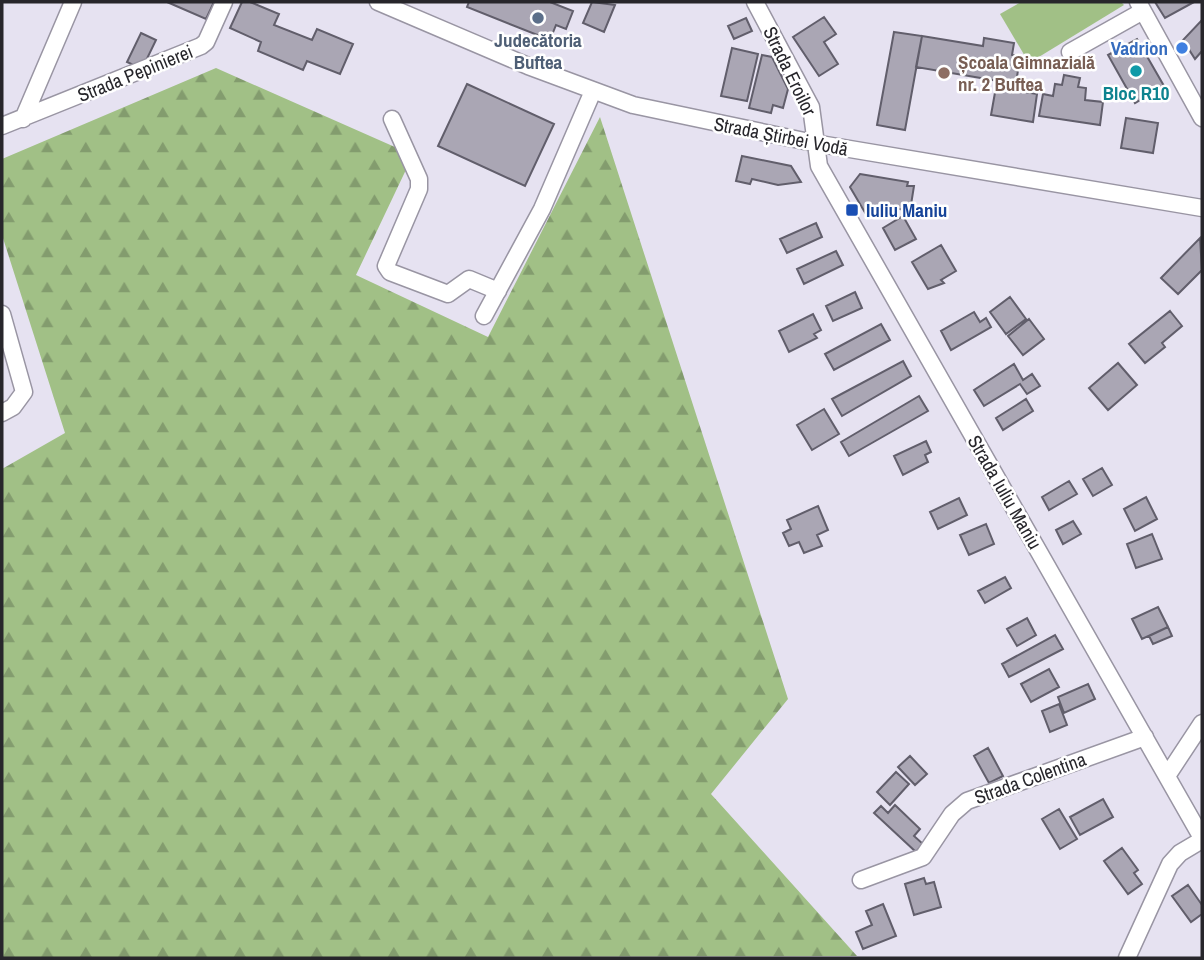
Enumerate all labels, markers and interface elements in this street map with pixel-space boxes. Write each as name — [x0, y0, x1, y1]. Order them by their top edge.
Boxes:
marker: Judecătoria Buftea — [530, 10, 546, 26]
street label: Strada Eroilor — [757, 22, 823, 121]
place label: Judecătoria Buftea — [494, 27, 582, 75]
place label: Vadrion — [1111, 35, 1168, 61]
street label: Strada Pepinierei — [74, 38, 196, 108]
marker: Vadrion — [1174, 40, 1190, 56]
place label: Școala Gimnazială nr. 2 Buftea — [958, 49, 1095, 97]
marker: Bloc R10 — [1128, 63, 1144, 79]
marker: Școala Gimnazială nr. 2 Buftea — [936, 65, 952, 81]
place label: Bloc R10 — [1103, 80, 1170, 106]
street label: Strada Știrbei Vodă — [712, 110, 851, 162]
place label: Iuliu Maniu — [866, 197, 947, 223]
marker: Iuliu Maniu — [844, 202, 860, 218]
street label: Strada Iuliu Maniu — [962, 430, 1048, 554]
street label: Strada Colentina — [971, 746, 1090, 810]

